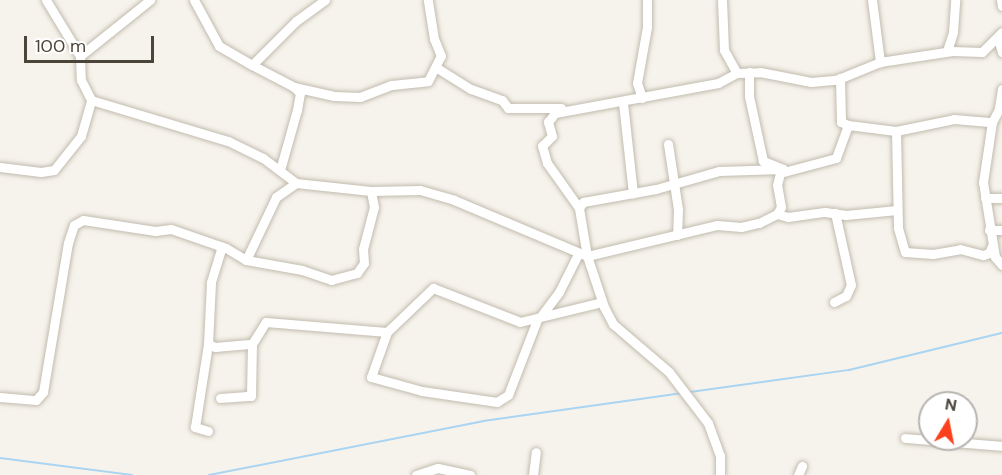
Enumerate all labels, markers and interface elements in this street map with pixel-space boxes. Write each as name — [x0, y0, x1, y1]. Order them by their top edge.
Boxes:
scale bar — [27, 24, 158, 62]
text: 100 m — [35, 34, 86, 58]
north arrow — [918, 391, 978, 451]
text: N — [943, 393, 958, 416]

